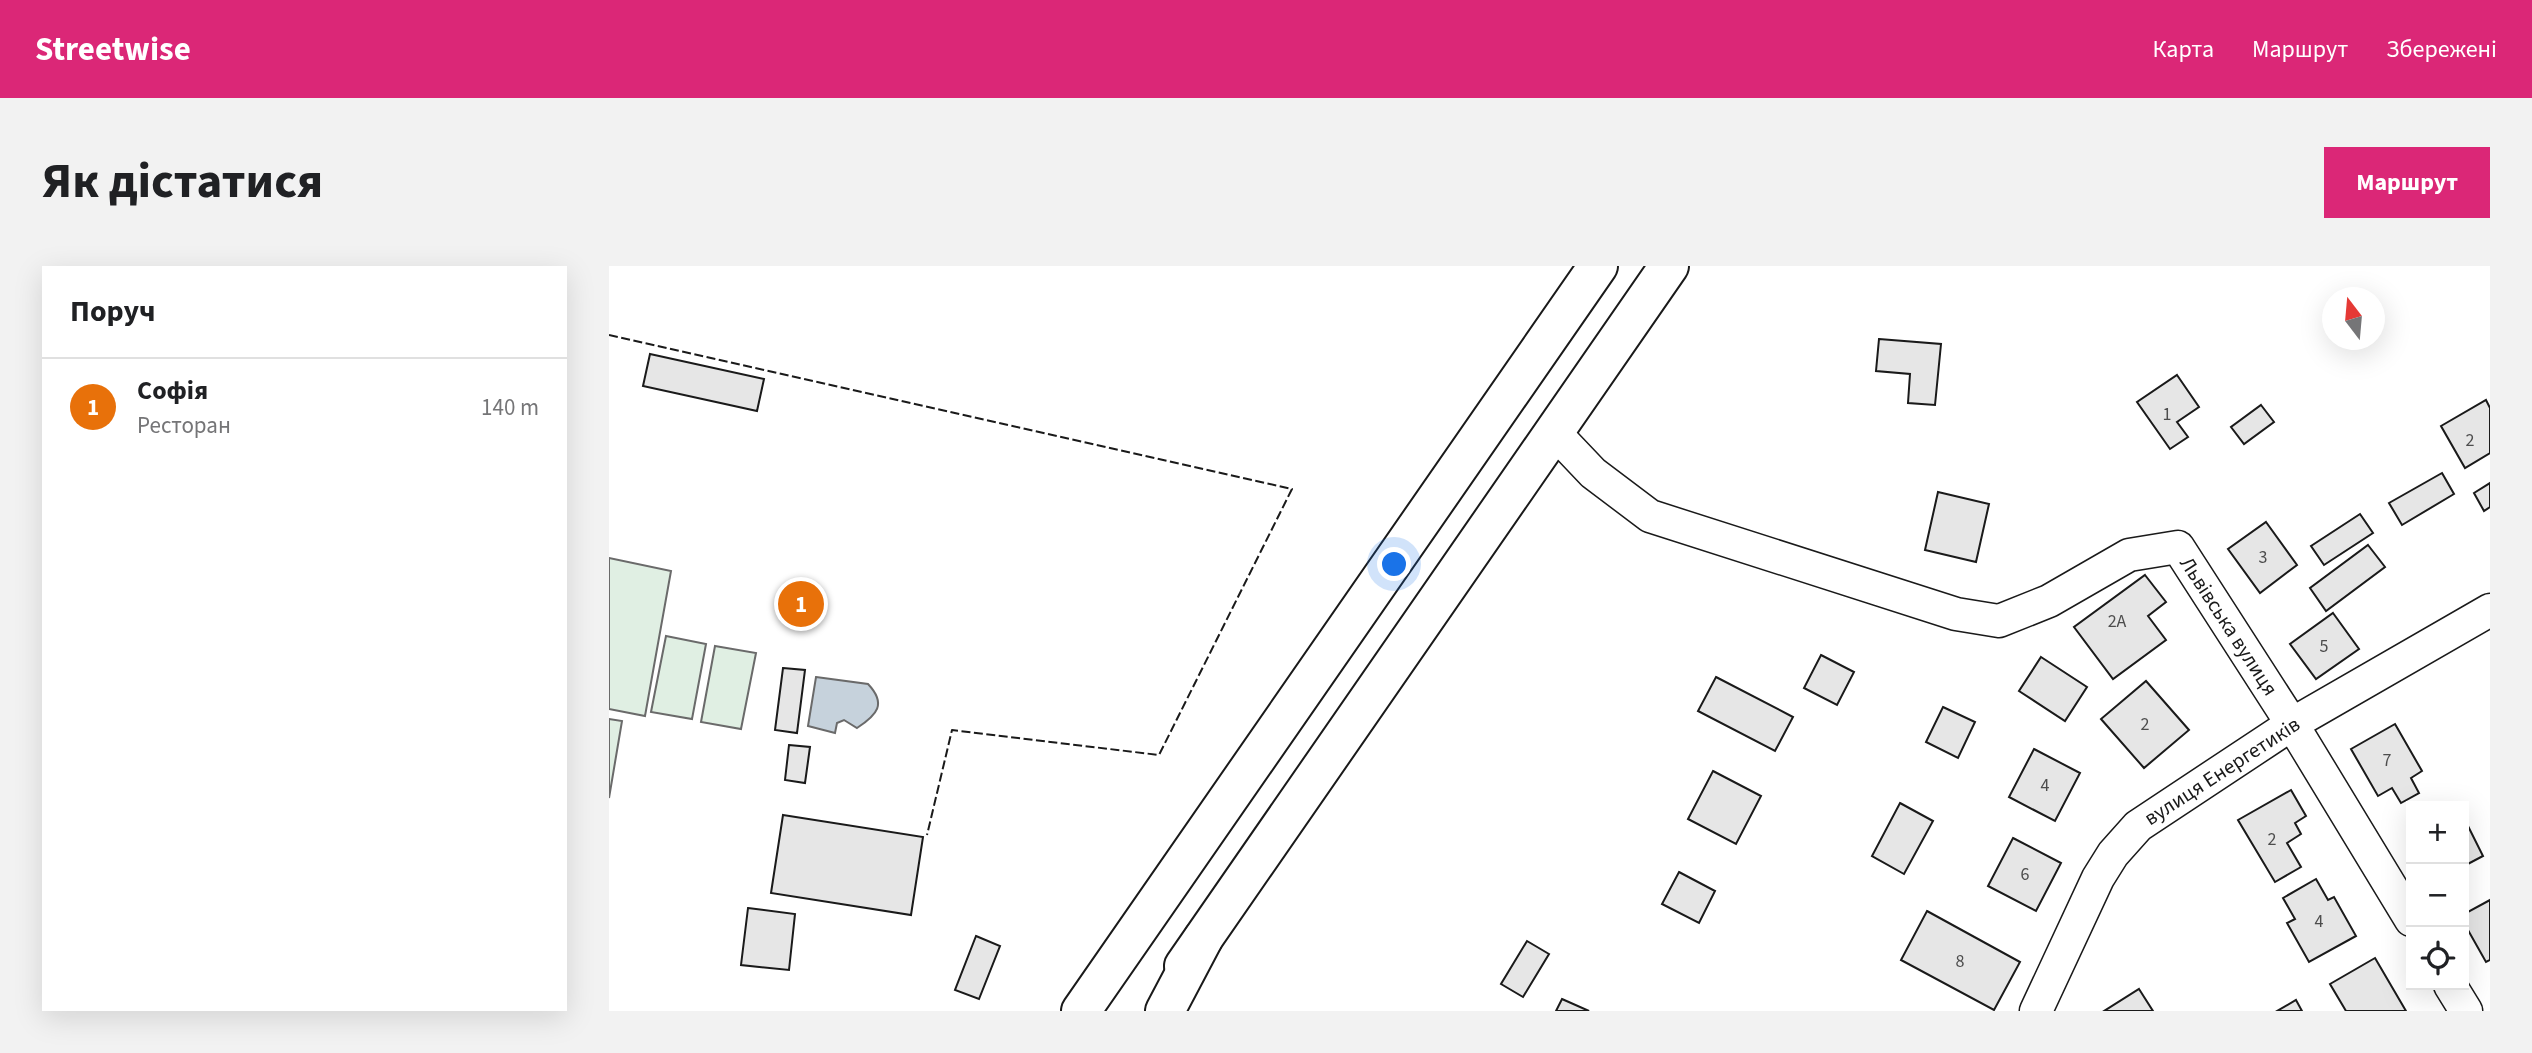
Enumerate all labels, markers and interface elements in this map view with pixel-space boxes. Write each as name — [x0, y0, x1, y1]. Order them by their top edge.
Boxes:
text: Streetwise — [35, 26, 191, 73]
text: Карта — [2152, 32, 2214, 67]
text: Маршрут — [2252, 32, 2348, 67]
text: Збережені — [2386, 32, 2497, 67]
text: Як дістатися — [42, 147, 323, 217]
button: Маршрут — [2324, 147, 2490, 218]
north arrow — [2322, 287, 2385, 350]
text: Поруч — [70, 290, 156, 333]
text: Софія — [137, 372, 208, 409]
text: 1 — [87, 391, 99, 424]
text: 140 m — [481, 391, 539, 424]
house number: 1 — [2163, 402, 2171, 427]
text: Ресторан — [137, 409, 231, 442]
house number: 2 — [2466, 428, 2475, 453]
house number: 3 — [2259, 545, 2268, 570]
your location — [1377, 547, 1411, 581]
street label: Львівська вулиця — [2173, 550, 2285, 702]
pin: 1 — [778, 578, 824, 630]
house number: 2А — [2108, 609, 2127, 634]
house number: 5 — [2320, 634, 2329, 659]
street label: вулиця Енергетиків — [2138, 709, 2306, 833]
house number: 2 — [2141, 712, 2150, 737]
house number: 7 — [2383, 748, 2392, 773]
house number: 4 — [2041, 773, 2050, 798]
map controls — [2406, 801, 2469, 990]
button: + — [2406, 801, 2469, 864]
house number: 2 — [2268, 827, 2277, 852]
house number: 6 — [2021, 862, 2030, 887]
button: − — [2406, 864, 2469, 927]
house number: 4 — [2315, 909, 2324, 934]
button: locate — [2406, 927, 2469, 990]
house number: 8 — [1956, 949, 1965, 974]

